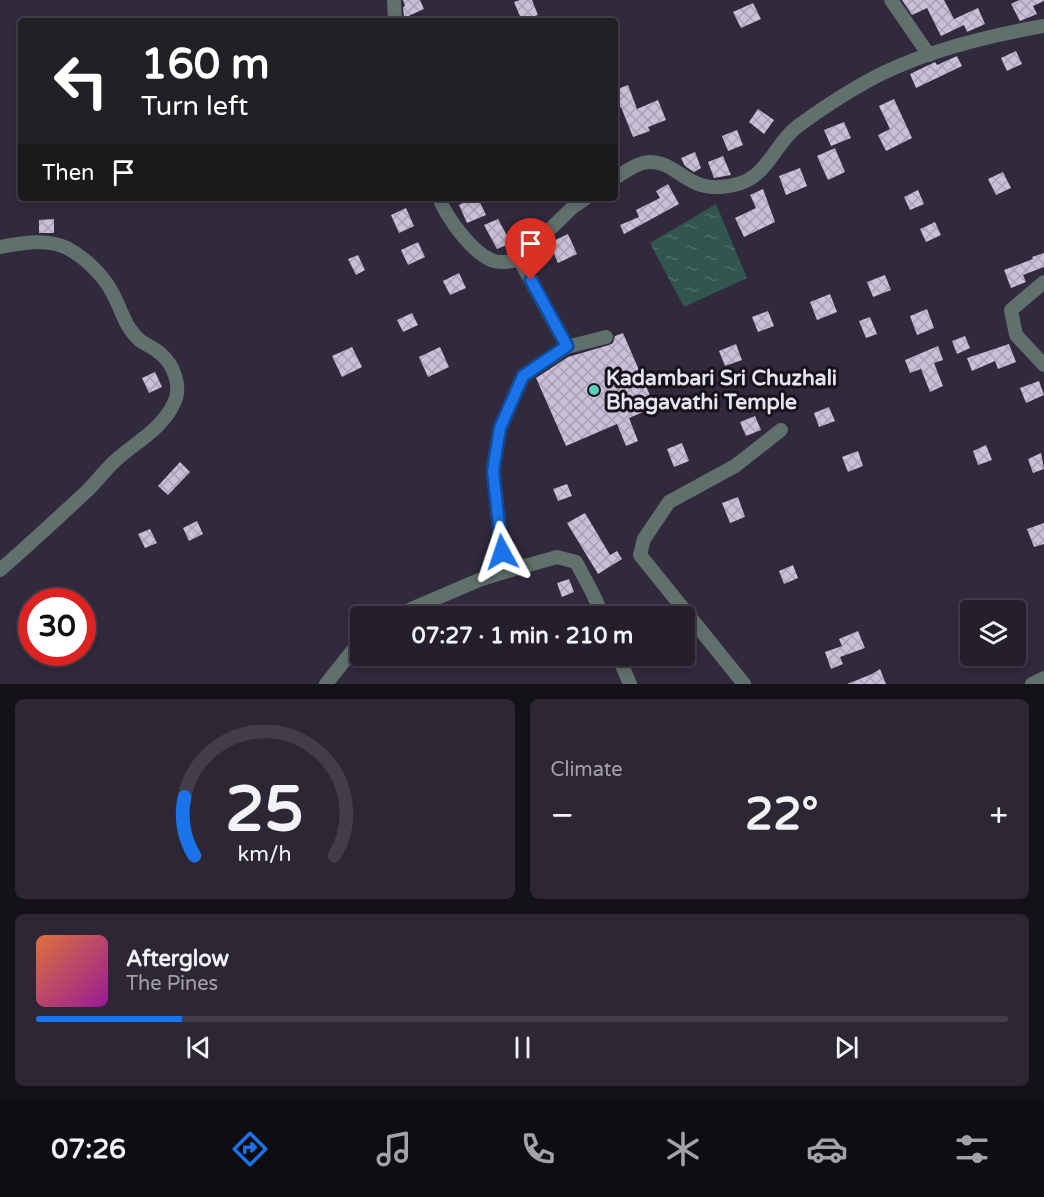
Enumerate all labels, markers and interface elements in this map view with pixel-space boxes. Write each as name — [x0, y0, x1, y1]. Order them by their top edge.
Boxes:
text: 160 m — [141, 39, 270, 90]
icon: left — [42, 42, 120, 120]
text: Turn left — [141, 90, 248, 123]
icon: arrive — [107, 156, 140, 189]
text: Then — [42, 160, 95, 186]
pin — [505, 218, 556, 280]
icon: arrive — [514, 227, 547, 260]
place label: Kadambari Sri Chuzhali Bhagavathi Temple — [606, 366, 837, 415]
marker: Kadambari Sri Chuzhali Bhagavathi Temple — [587, 383, 601, 397]
position arrow — [470, 520, 534, 584]
speed limit sign: 30 — [18, 588, 96, 666]
map controls — [960, 600, 1026, 666]
button: layers — [960, 600, 1026, 666]
text: 07:27 · 1 min · 210 m — [412, 623, 633, 649]
text: Climate — [551, 758, 623, 782]
text: 25 — [226, 773, 304, 848]
text: 22° — [745, 788, 818, 842]
text: − — [551, 796, 574, 835]
text: + — [989, 796, 1008, 835]
text: km/h — [238, 841, 292, 867]
text: Afterglow — [126, 946, 229, 972]
text: The Pines — [126, 972, 218, 996]
icon: previous — [182, 1031, 215, 1064]
icon: pause — [506, 1031, 539, 1064]
icon: next — [830, 1031, 863, 1064]
icon: directions — [229, 1128, 271, 1170]
icon: music — [373, 1128, 415, 1170]
icon: phone — [517, 1128, 559, 1170]
icon: climate — [662, 1128, 704, 1170]
icon: car — [806, 1128, 848, 1170]
icon: filters — [951, 1128, 993, 1170]
text: 07:26 — [51, 1133, 126, 1166]

